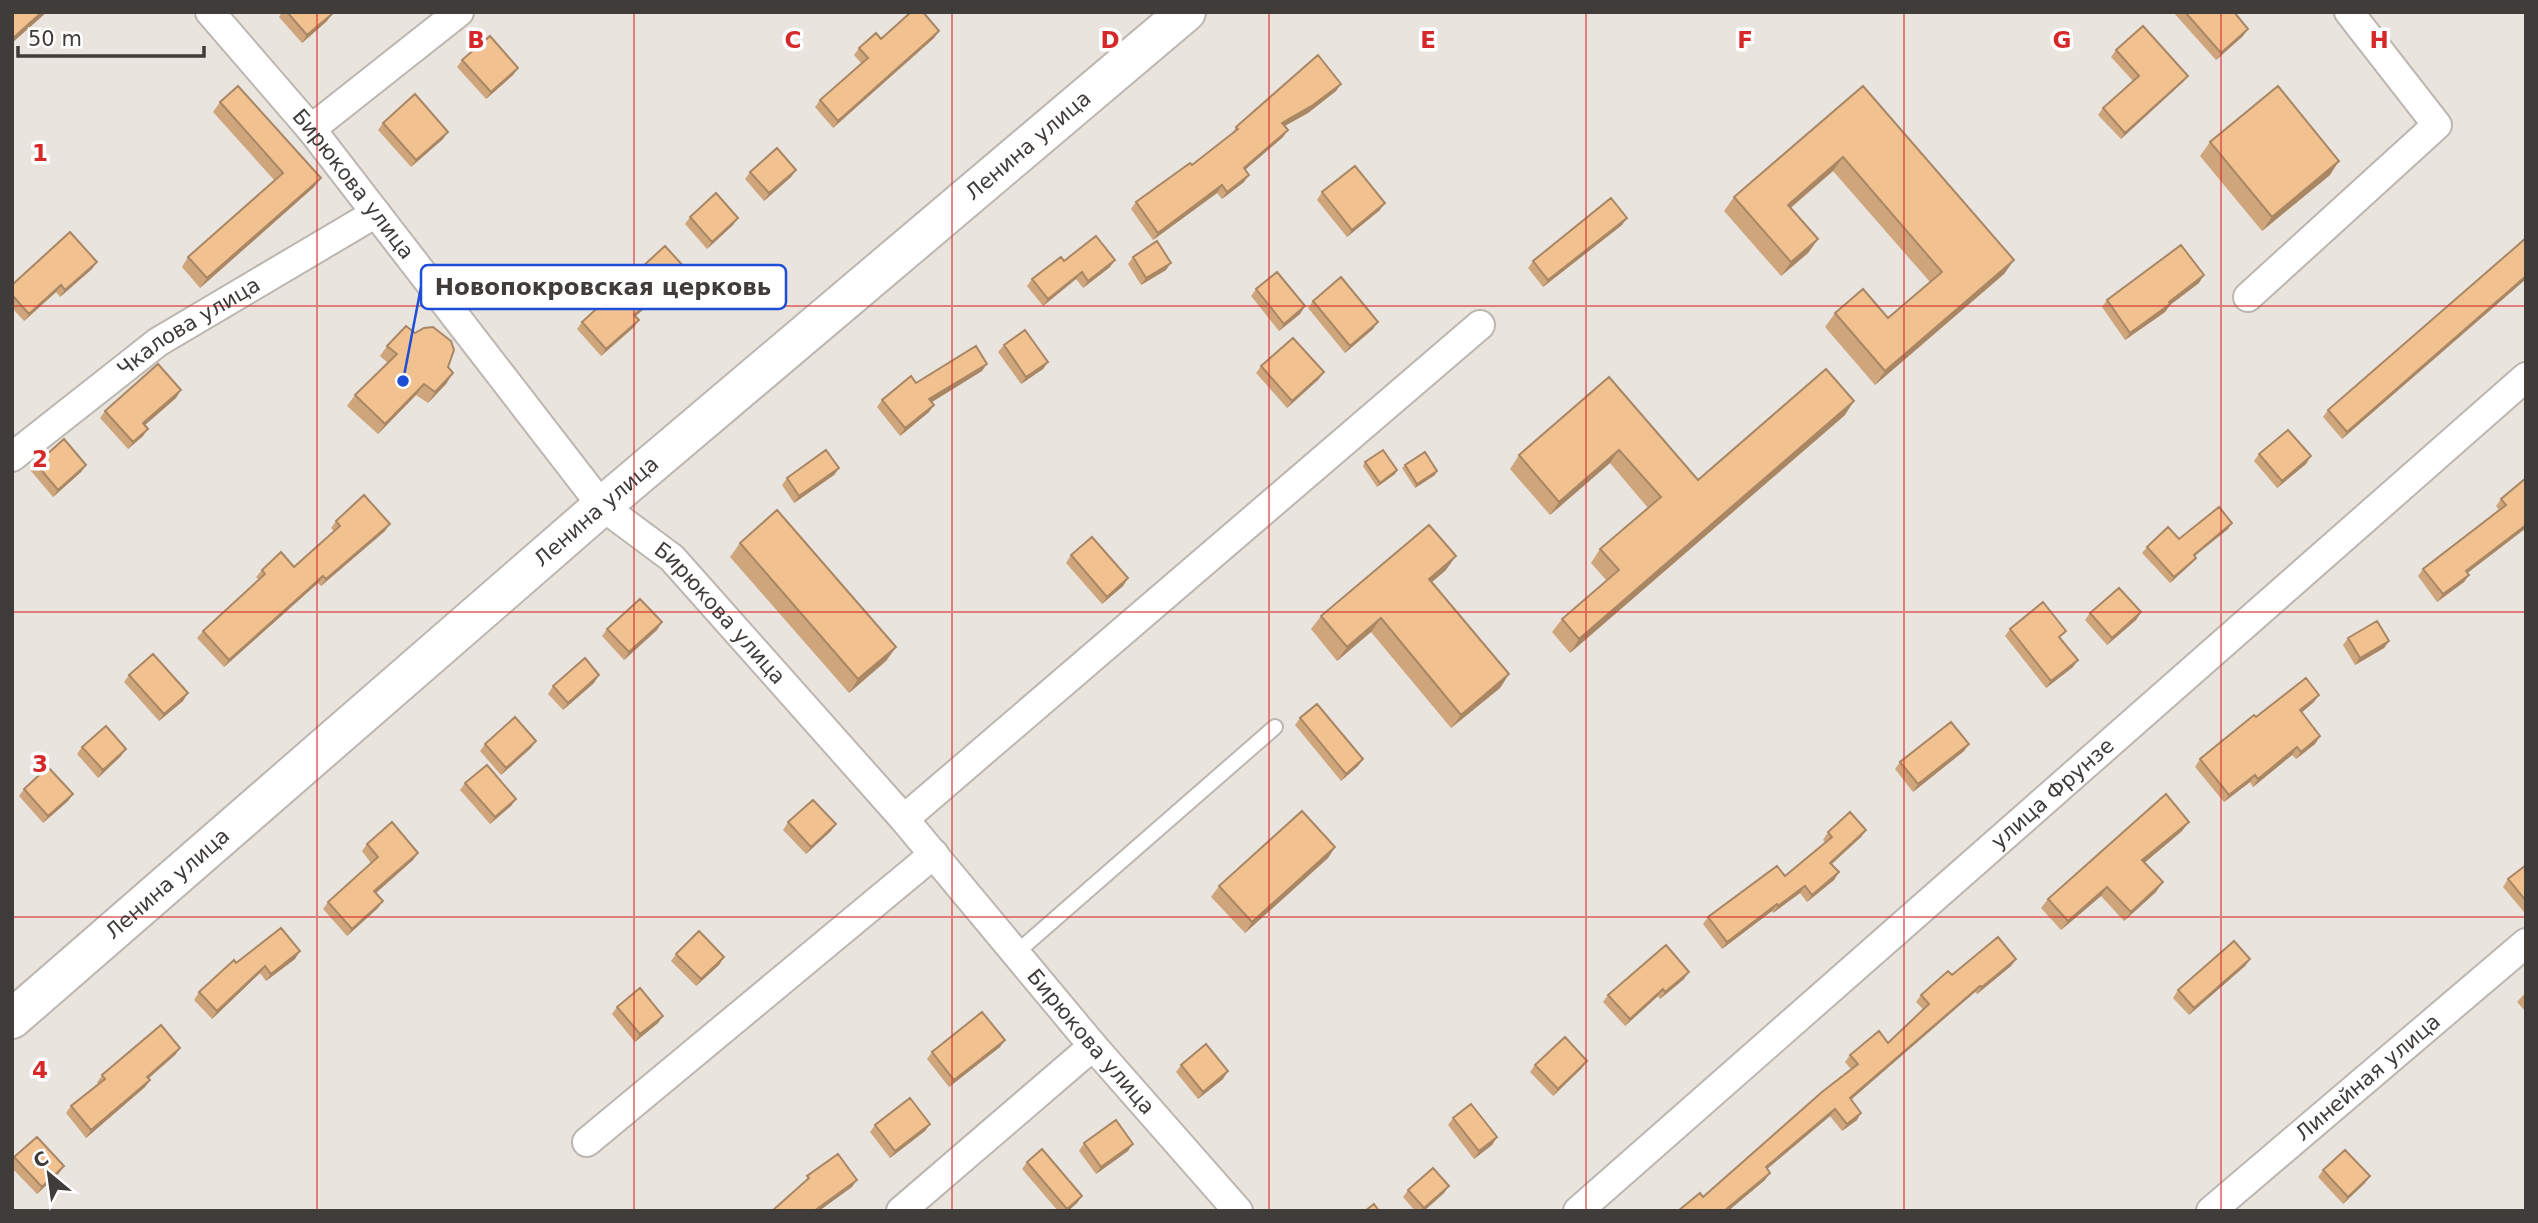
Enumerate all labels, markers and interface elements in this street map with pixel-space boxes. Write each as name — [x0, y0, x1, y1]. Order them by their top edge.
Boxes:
scale bar — [18, 14, 203, 58]
text: 50 m — [28, 27, 82, 51]
text: B — [467, 27, 485, 53]
text: C — [785, 27, 801, 53]
text: D — [1100, 27, 1120, 53]
text: E — [1420, 27, 1436, 53]
text: F — [1737, 27, 1753, 53]
text: G — [2053, 27, 2071, 53]
text: H — [2369, 27, 2389, 53]
street label: Ленина улица — [961, 86, 1095, 205]
street label: Бирюкова улица — [287, 104, 419, 264]
text: 1 — [32, 140, 48, 166]
callout: Новопокровская церковь — [421, 265, 786, 309]
street label: Чкалова улица — [113, 272, 264, 381]
text: Новопокровская церковь — [435, 274, 771, 300]
text: 2 — [32, 446, 48, 472]
street label: Ленина улица — [529, 451, 663, 571]
street label: Бирюкова улица — [650, 537, 790, 689]
street label: улица Фрунзе — [1986, 733, 2119, 854]
text: 3 — [32, 751, 48, 777]
street label: Ленина улица — [101, 824, 234, 944]
street label: Бирюкова улица — [1022, 964, 1159, 1119]
street label: Линейная улица — [2291, 1009, 2445, 1146]
text: 4 — [32, 1057, 48, 1083]
north arrow — [14, 1139, 84, 1209]
text: С — [29, 1146, 52, 1172]

